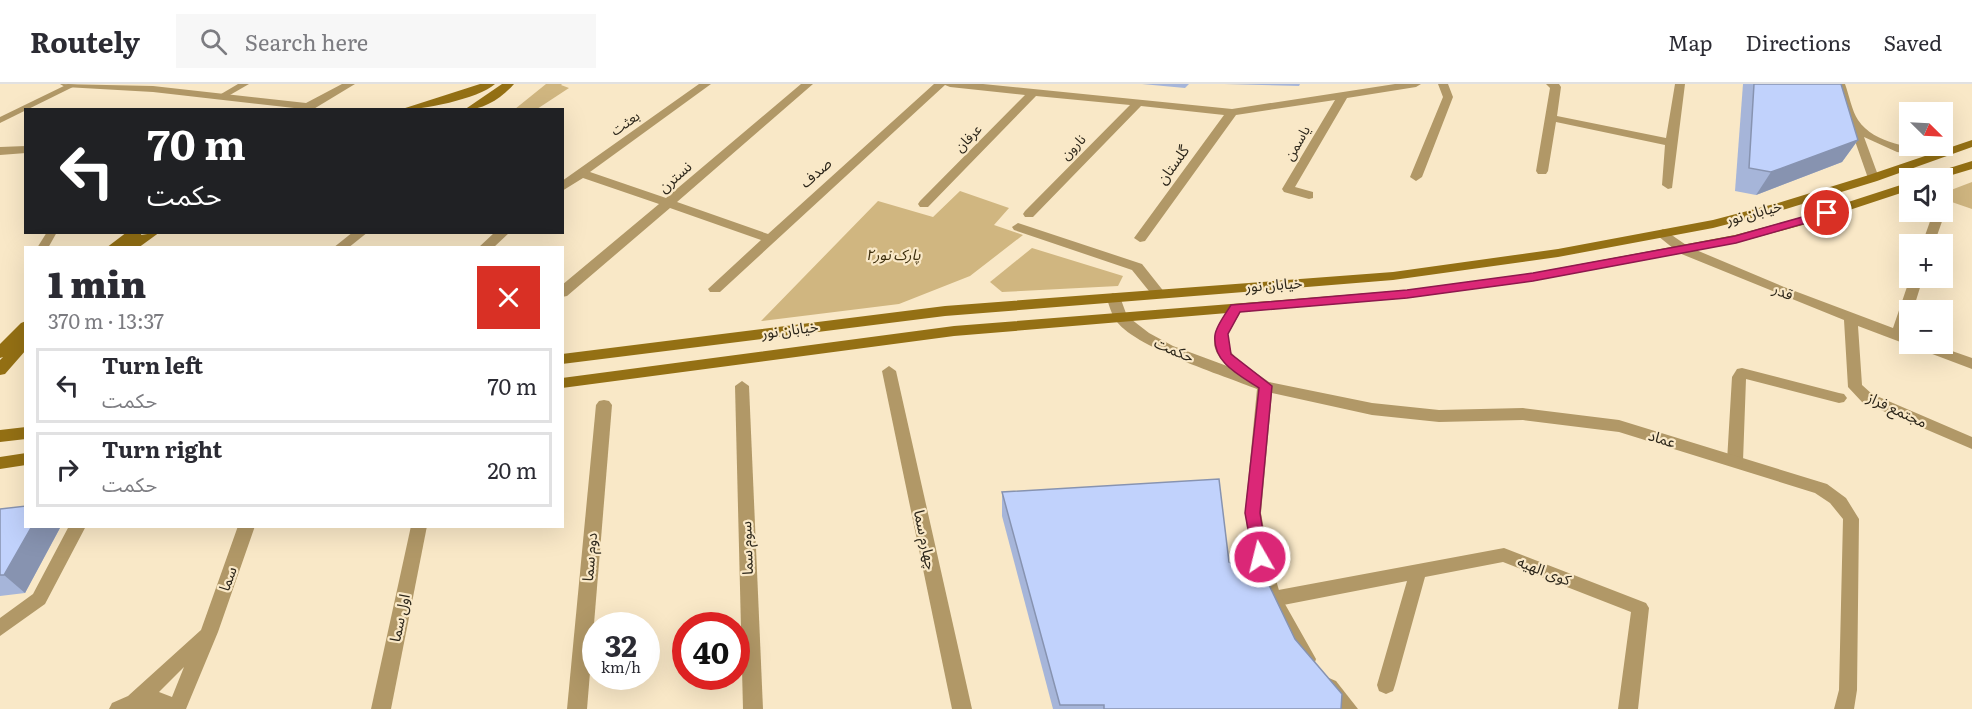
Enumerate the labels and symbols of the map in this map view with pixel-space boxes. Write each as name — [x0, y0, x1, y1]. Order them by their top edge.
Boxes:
north arrow — [1899, 102, 1953, 156]
street label: بعثت — [606, 105, 643, 139]
street label: عرفان — [949, 119, 986, 156]
street label: یاسمن — [1278, 121, 1314, 164]
street label: نارون — [1055, 129, 1090, 164]
street label: گلستان — [1150, 139, 1194, 189]
street label: صدف — [794, 151, 836, 193]
street label: نسترن — [652, 155, 696, 197]
pin — [1801, 187, 1852, 238]
street label: خیابان نور — [1722, 193, 1784, 230]
park label: پارک نور۲ — [866, 242, 921, 265]
street label: خیابان نور — [1244, 270, 1303, 297]
street label: قدر — [1769, 276, 1797, 305]
street label: خیابان نور — [759, 314, 820, 344]
street label: حکمت — [1151, 330, 1198, 367]
street label: مجتمع فراز — [1862, 384, 1932, 434]
street label: عماد — [1646, 423, 1679, 453]
street label: چهارم سما — [908, 508, 944, 572]
street label: سوم سما — [733, 520, 759, 575]
position arrow — [1228, 525, 1292, 589]
street label: دوم سما — [575, 531, 603, 582]
street label: کوی الهیه — [1514, 549, 1575, 591]
street label: سما — [212, 563, 242, 594]
street label: اول سما — [382, 592, 415, 644]
speed limit sign: 40 — [672, 612, 750, 690]

